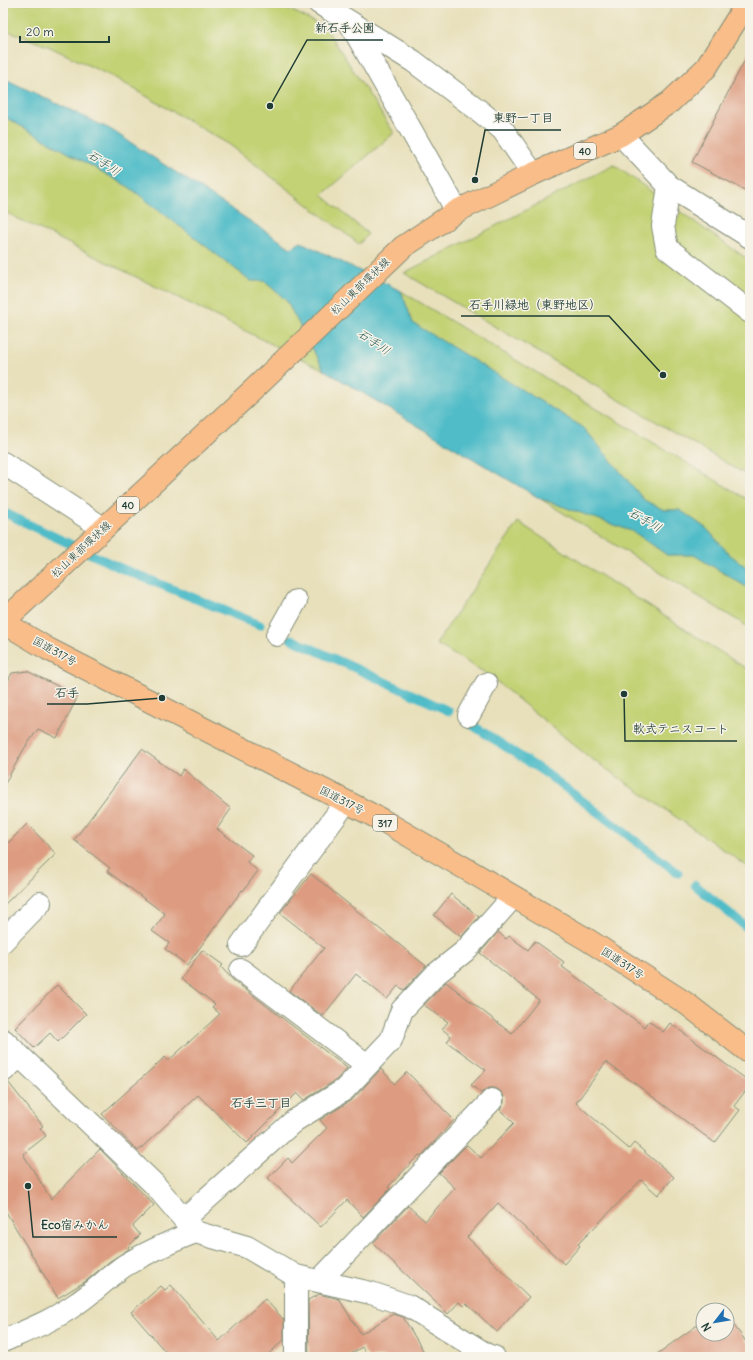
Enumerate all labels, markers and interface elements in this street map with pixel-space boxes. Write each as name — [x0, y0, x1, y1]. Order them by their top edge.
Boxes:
callout: 新石手公園 — [307, 16, 383, 40]
scale bar — [20, 18, 109, 44]
text: 新石手公園 — [315, 20, 375, 35]
text: 20 m — [26, 24, 54, 39]
callout: 東野一丁目 — [485, 106, 561, 130]
text: 東野一丁目 — [493, 110, 553, 125]
road number: 40 — [574, 143, 596, 159]
water label: 石手川 — [85, 146, 123, 179]
street label: 松山東部環状線 — [327, 254, 393, 318]
callout: 石手川緑地（東野地区） — [461, 292, 609, 316]
text: 石手川緑地（東野地区） — [469, 297, 601, 312]
water label: 石手川 — [355, 325, 393, 358]
road number: 40 — [117, 497, 139, 513]
water label: 石手川 — [626, 504, 665, 535]
street label: 松山東部環状線 — [48, 518, 114, 580]
street label: 国道317号 — [30, 633, 80, 669]
callout: 石手 — [47, 680, 87, 704]
text: 石手 — [55, 685, 79, 700]
callout: 軟式テニスコート — [625, 717, 737, 741]
text: 軟式テニスコート — [633, 721, 729, 736]
street label: 国道317号 — [317, 783, 367, 817]
road number: 317 — [373, 815, 397, 831]
street label: 国道317号 — [599, 944, 647, 982]
district label: 石手三丁目 — [231, 1095, 291, 1110]
callout: Eco宿みかん — [33, 1213, 117, 1237]
text: Eco宿みかん — [41, 1217, 109, 1232]
north arrow — [695, 1302, 735, 1342]
text: N — [698, 1320, 714, 1334]

